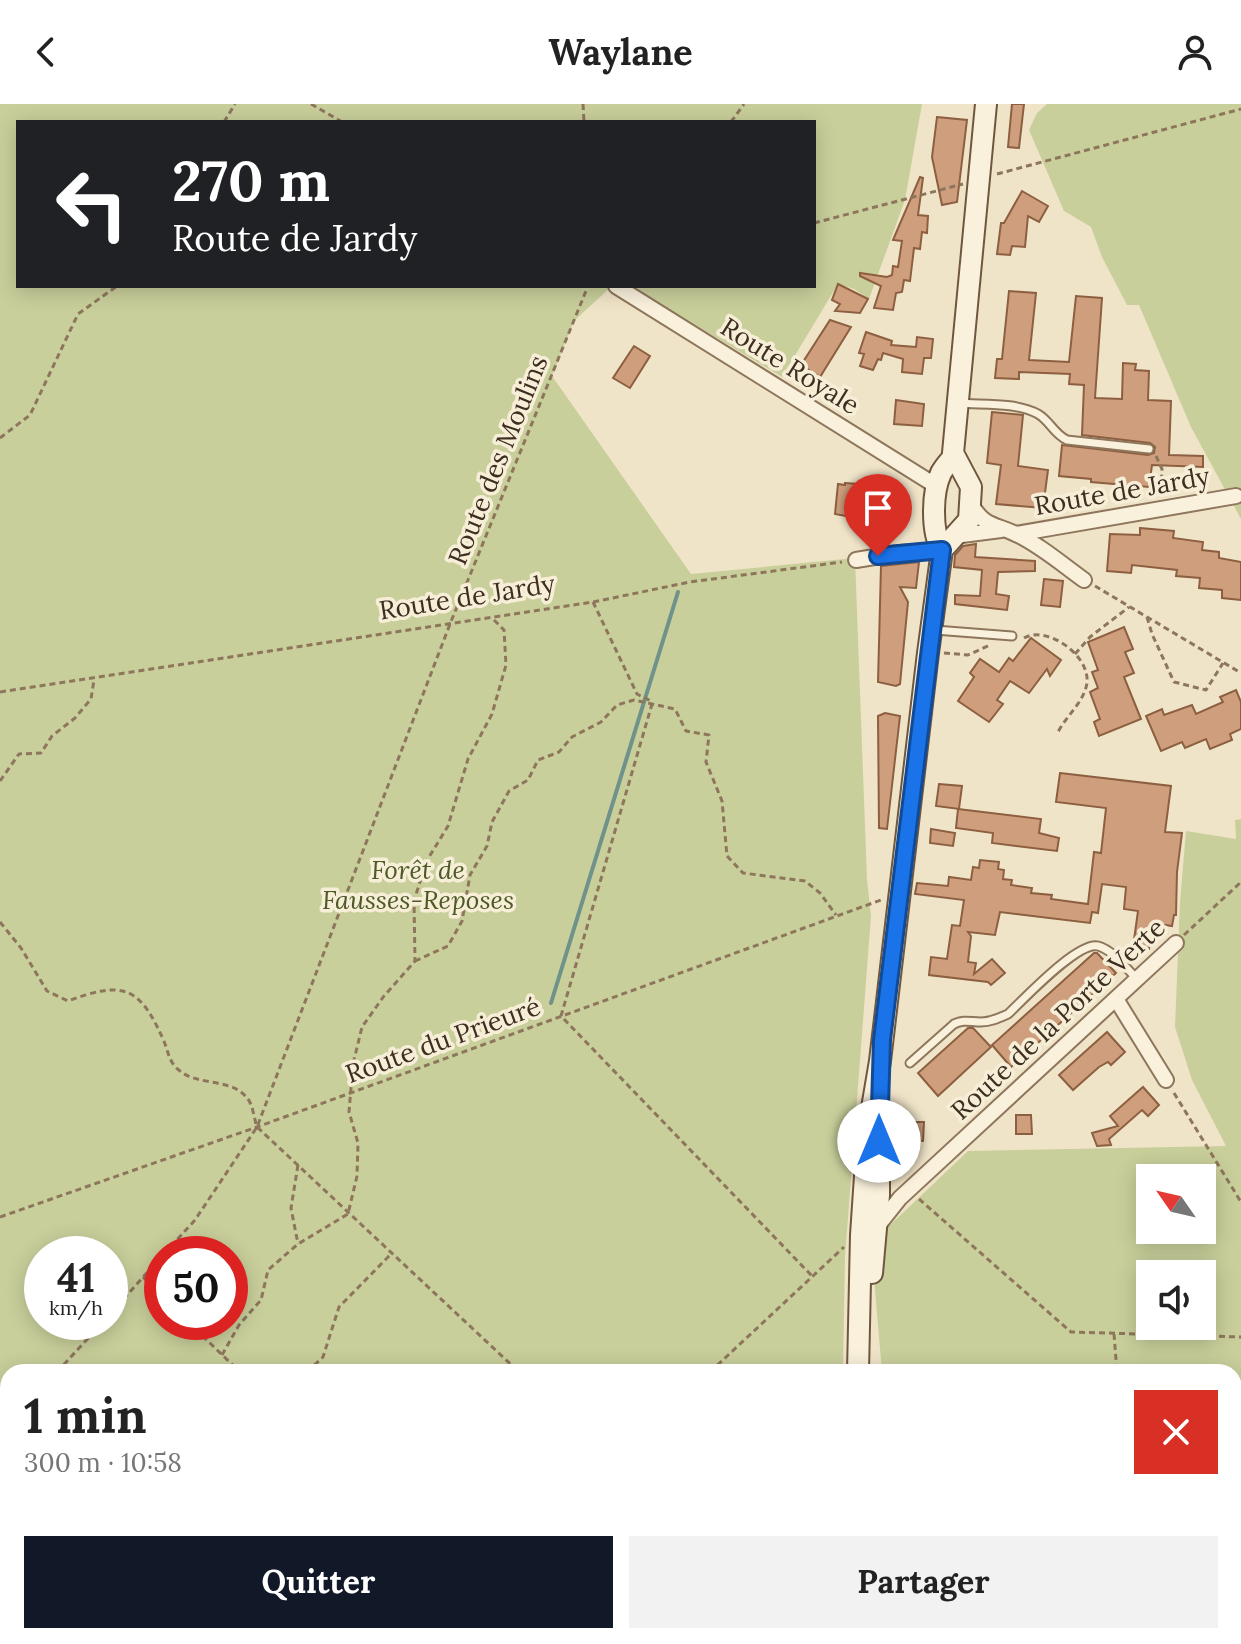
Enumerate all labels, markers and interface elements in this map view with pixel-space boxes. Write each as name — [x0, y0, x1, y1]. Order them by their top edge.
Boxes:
text: Waylane — [548, 29, 693, 75]
icon: back — [24, 30, 68, 74]
icon: person — [1173, 30, 1217, 74]
text: 270 m — [172, 145, 330, 216]
icon: left — [40, 152, 144, 256]
text: Route de Jardy — [172, 215, 417, 261]
street label: Route Royale — [715, 310, 866, 421]
street label: Route des Moulins — [440, 350, 555, 569]
street label: Route de Jardy — [1032, 459, 1212, 522]
pin — [844, 474, 912, 556]
icon: arrive — [856, 486, 900, 530]
street label: Route de Jardy — [377, 566, 557, 627]
park label: Forêt de Fausses-Reposes — [322, 853, 514, 916]
street label: Route de la Porte Verte — [944, 911, 1171, 1126]
street label: Route du Prieuré — [341, 989, 545, 1090]
position arrow — [837, 1099, 921, 1183]
north arrow — [1136, 1164, 1216, 1244]
map controls — [1136, 1164, 1216, 1340]
speed limit sign: 50 — [144, 1236, 248, 1340]
text: 41 — [57, 1252, 95, 1303]
button: sound — [1136, 1260, 1216, 1340]
text: km/h — [49, 1295, 103, 1320]
text: 1 min — [24, 1385, 147, 1446]
button: close — [1134, 1390, 1218, 1474]
text: 300 m · 10:58 — [24, 1446, 182, 1479]
button: Quitter — [24, 1536, 613, 1628]
button: Partager — [629, 1536, 1218, 1628]

